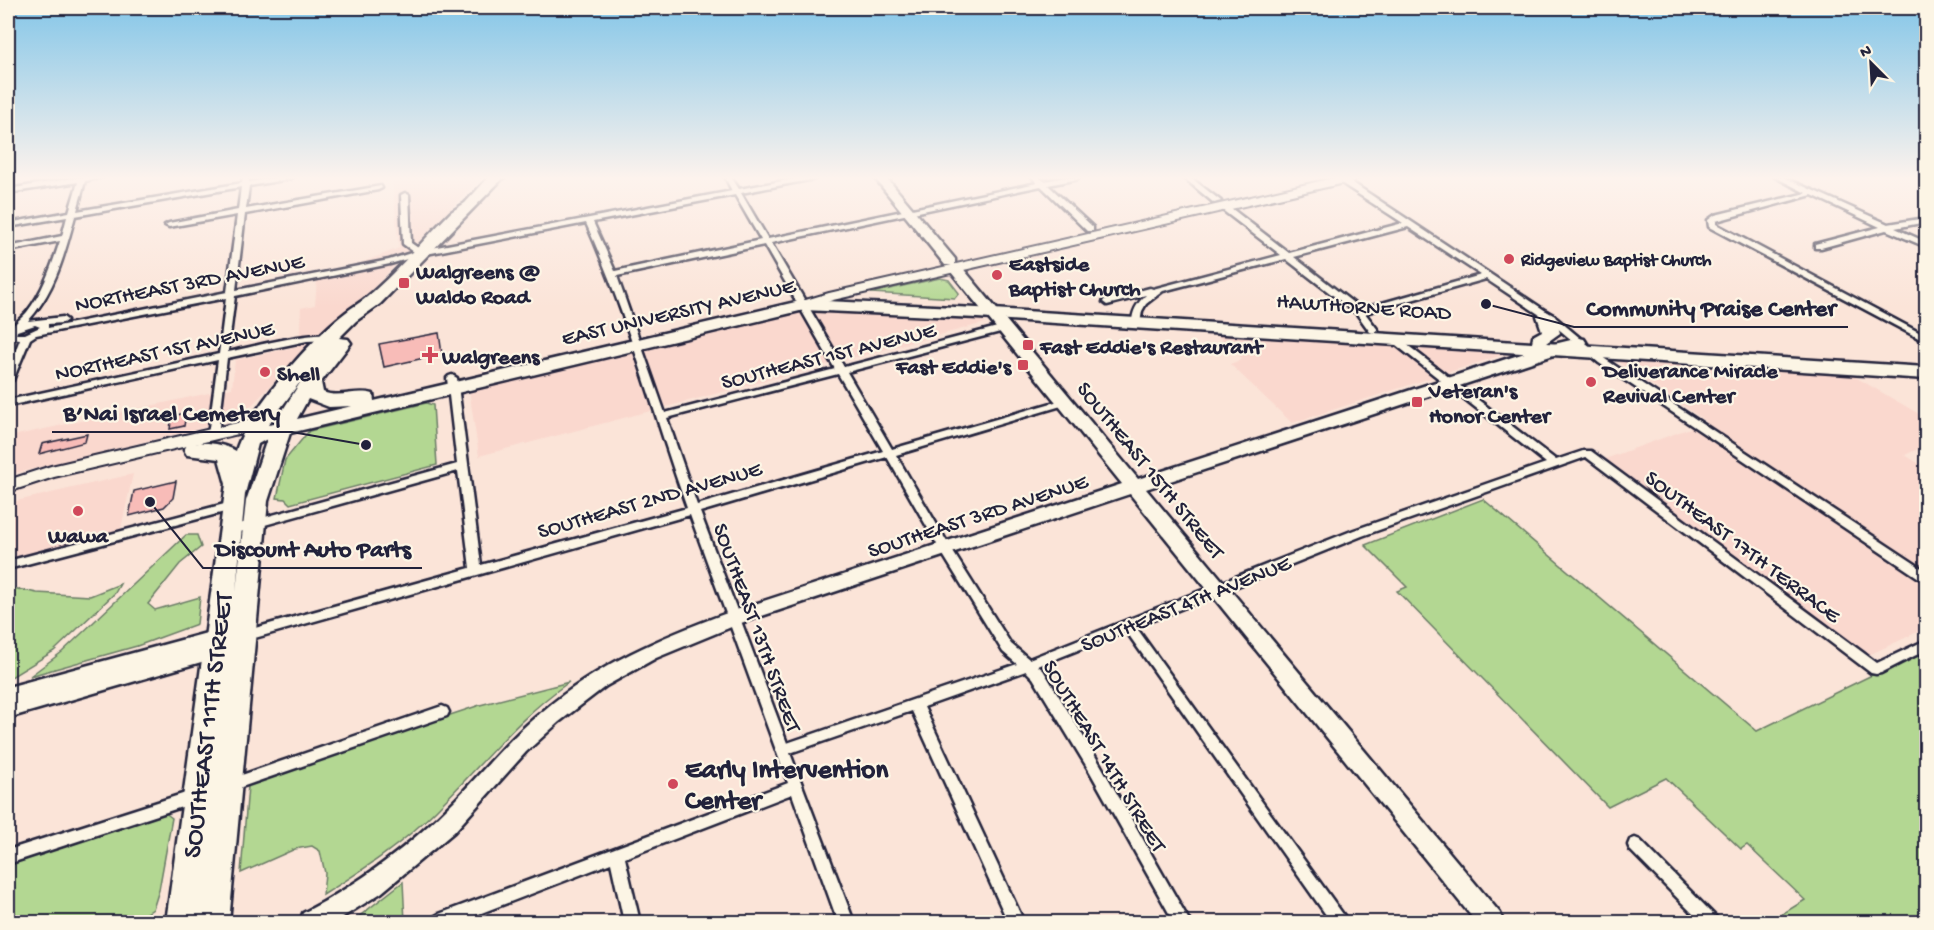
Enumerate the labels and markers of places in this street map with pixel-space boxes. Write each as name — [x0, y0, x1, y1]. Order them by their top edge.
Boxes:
place label: Ridgeview Baptist Church — [1520, 251, 1712, 272]
marker: Ridgeview Baptist Church — [1502, 252, 1516, 266]
place label: Eastside Baptist Church — [1008, 253, 1141, 304]
place label: Walgreens @ Waldo Road — [415, 261, 541, 312]
marker: Eastside Baptist Church — [990, 268, 1004, 282]
marker: Walgreens @ Waldo Road — [397, 276, 411, 290]
callout: Community Praise Center — [1574, 285, 1848, 327]
place label: Fast Eddie's Restaurant — [1039, 336, 1264, 362]
marker: Fast Eddie's Restaurant — [1021, 338, 1035, 352]
place label: Walgreens — [441, 346, 541, 372]
marker: Walgreens — [423, 348, 437, 362]
place label: Fast Eddie's — [895, 356, 1013, 382]
marker: Fast Eddie's — [1016, 358, 1030, 372]
place label: Deliverance Miracle Revival Center — [1601, 360, 1778, 411]
place label: Shell — [277, 363, 320, 389]
marker: Shell — [258, 365, 272, 379]
marker: Deliverance Miracle Revival Center — [1584, 375, 1598, 389]
place label: Veteran's Honor Center — [1428, 380, 1552, 431]
callout: B’Nai Israel Cemetery — [52, 390, 292, 432]
marker: Veteran's Honor Center — [1410, 395, 1424, 409]
marker: Wawa — [71, 504, 85, 518]
place label: Wawa — [47, 525, 110, 551]
callout: Discount Auto Parts — [203, 526, 422, 568]
place label: Early Intervention Center — [685, 756, 889, 819]
marker: Early Intervention Center — [666, 777, 680, 791]

